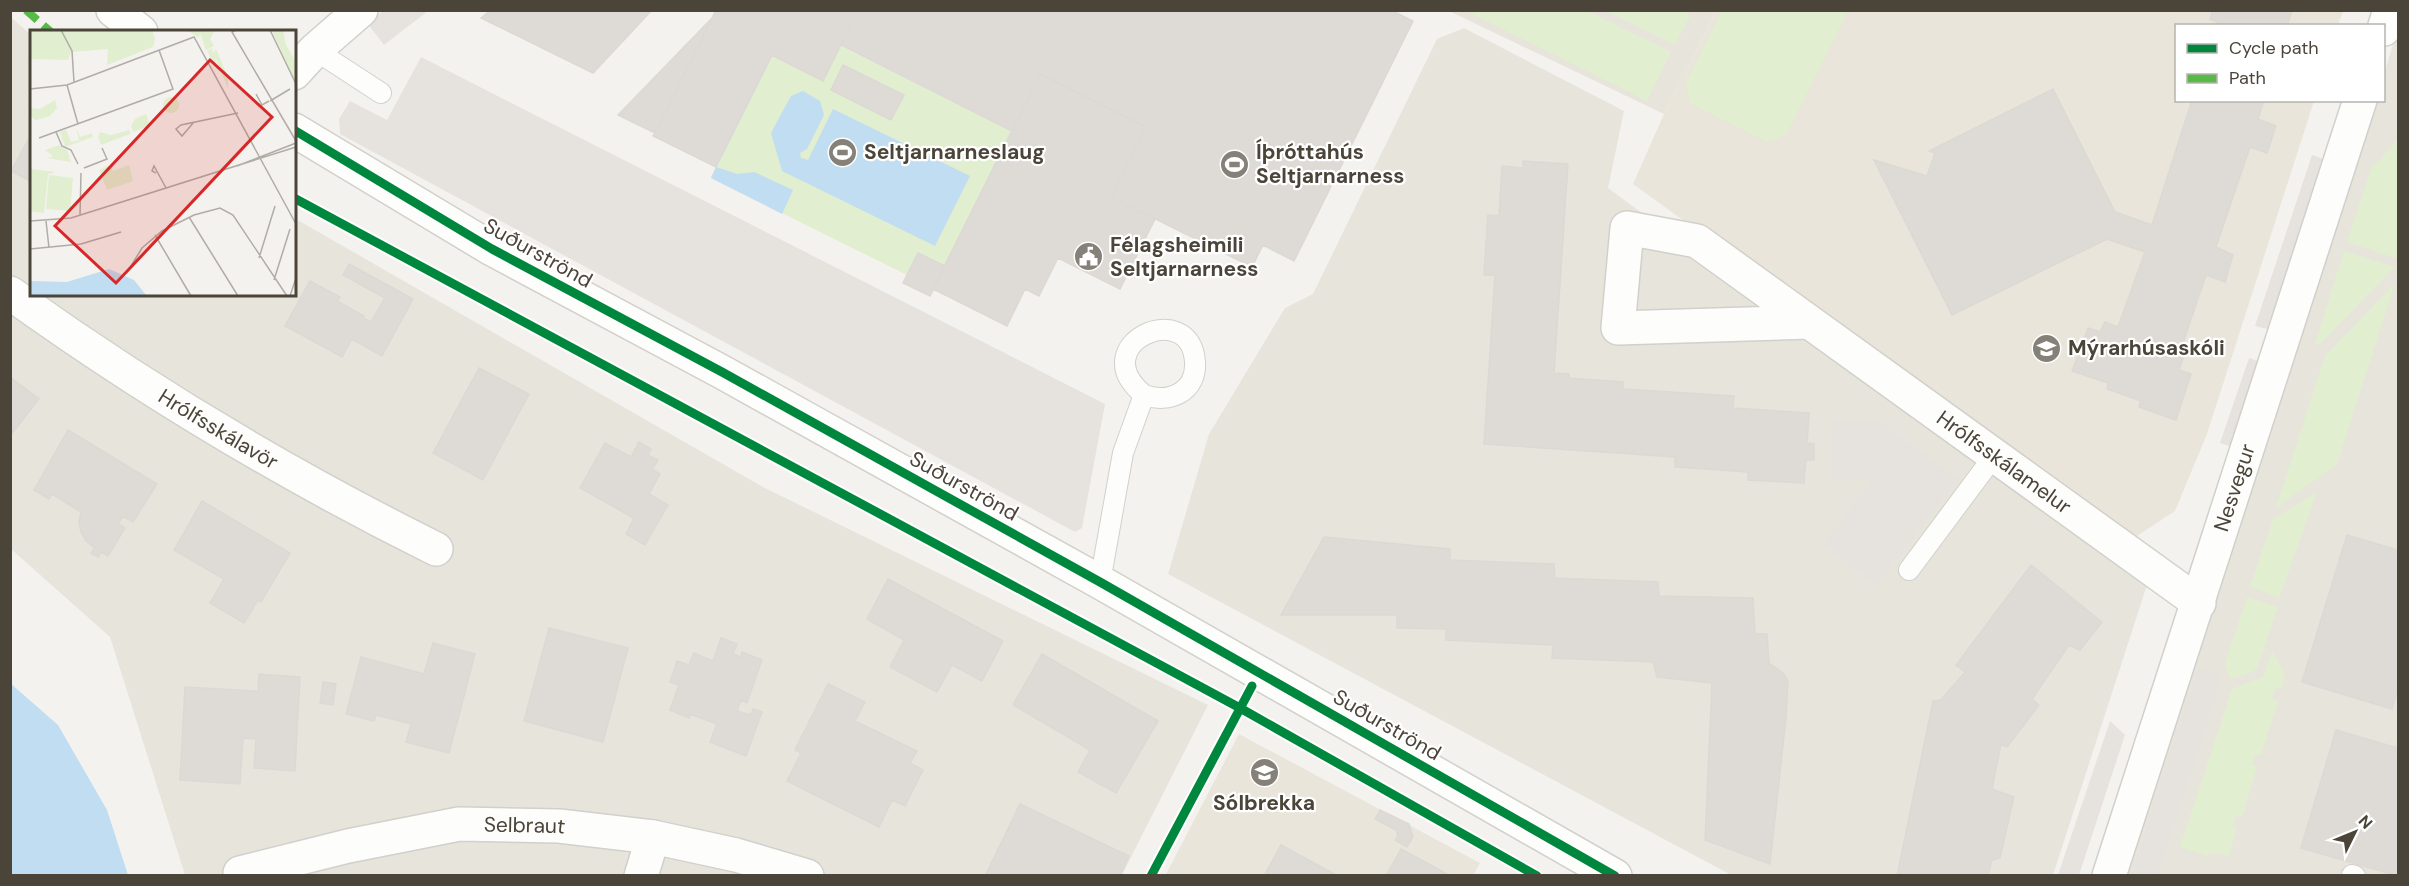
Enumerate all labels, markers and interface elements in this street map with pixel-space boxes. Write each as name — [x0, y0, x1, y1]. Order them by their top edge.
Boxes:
legend — [2175, 24, 2385, 102]
inset map — [30, 30, 296, 296]
text: Cycle path — [2229, 36, 2319, 60]
text: Path — [2229, 66, 2266, 90]
sports icon: Seltjarnarneslaug — [827, 136, 859, 168]
place label: Seltjarnarneslaug — [864, 138, 1045, 166]
place label: Íþróttahús Seltjarnarness — [1256, 138, 1404, 190]
sports icon: Íþróttahús Seltjarnarness — [1219, 148, 1251, 180]
street label: Suðurströnd — [479, 212, 597, 294]
place label: Félagsheimili Seltjarnarness — [1110, 231, 1258, 283]
public building icon: Félagsheimili Seltjarnarness — [1073, 241, 1105, 273]
school or university icon: Mýrarhúsaskóli — [2031, 332, 2063, 364]
place label: Mýrarhúsaskóli — [2068, 334, 2225, 362]
street label: Hrólfsskálavör — [153, 383, 283, 476]
street label: Hrólfsskálamelur — [1931, 404, 2077, 521]
street label: Nesvegur — [2207, 440, 2262, 535]
street label: Suðurströnd — [905, 445, 1023, 527]
street label: Suðurströnd — [1328, 683, 1446, 767]
school or university icon: Sólbrekka — [1248, 756, 1280, 788]
place label: Sólbrekka — [1213, 789, 1315, 817]
north arrow — [2325, 802, 2385, 862]
street label: Selbraut — [483, 810, 567, 841]
text: N — [2354, 811, 2377, 834]

